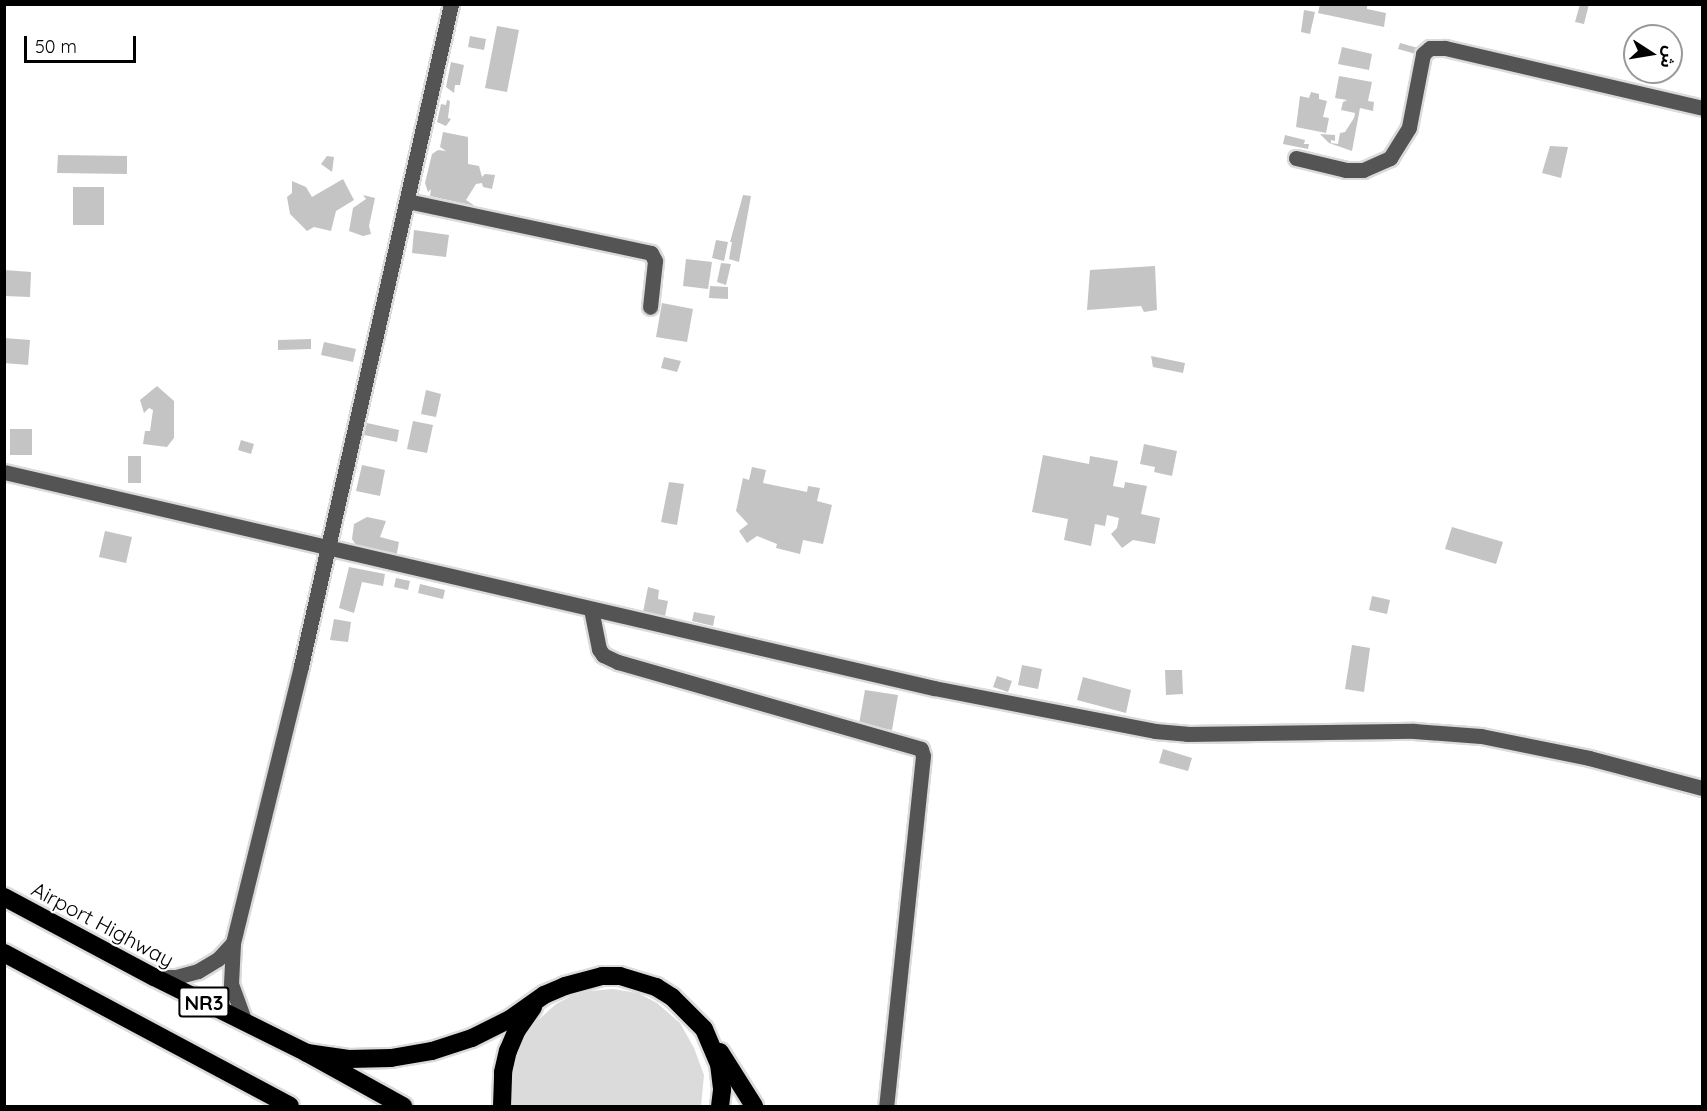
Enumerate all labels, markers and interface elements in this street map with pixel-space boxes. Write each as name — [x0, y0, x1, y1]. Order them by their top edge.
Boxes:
scale bar — [27, 24, 140, 62]
north arrow — [1623, 24, 1683, 84]
text: 50 m — [35, 35, 77, 58]
text: ش — [1657, 45, 1681, 70]
street label: Airport Highway — [27, 876, 179, 972]
road number: NR3 — [177, 985, 231, 1019]

